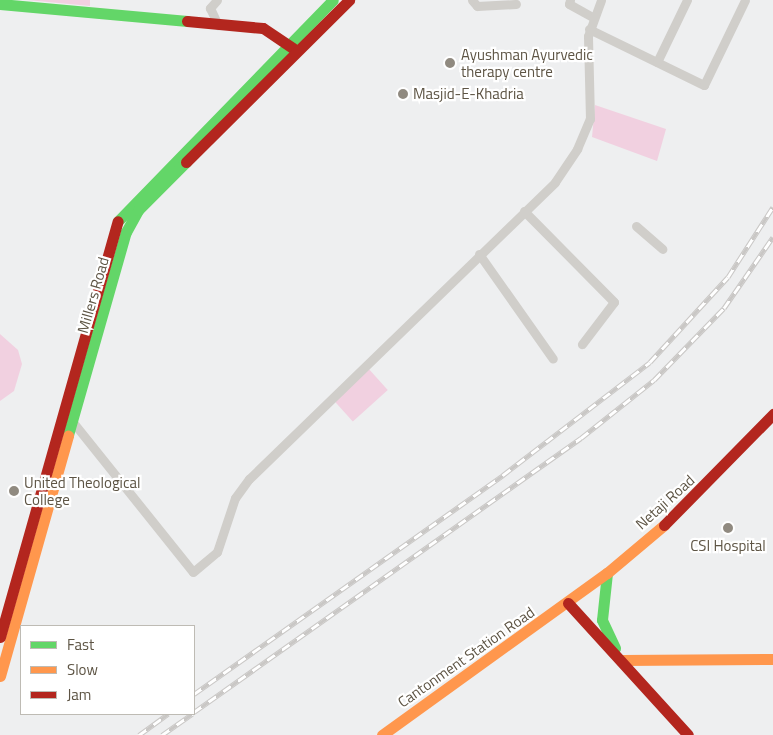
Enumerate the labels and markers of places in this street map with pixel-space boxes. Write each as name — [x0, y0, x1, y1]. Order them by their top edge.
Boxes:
place label: Ayushman Ayurvedic therapy centre — [461, 45, 593, 80]
marker: Ayushman Ayurvedic therapy centre — [443, 56, 457, 70]
place label: Masjid-E-Khadria — [413, 85, 524, 103]
marker: Masjid-E-Khadria — [397, 88, 409, 100]
place label: United Theological College — [24, 473, 140, 508]
marker: United Theological College — [8, 485, 20, 497]
marker: CSI Hospital — [721, 521, 735, 535]
place label: CSI Hospital — [690, 537, 766, 555]

